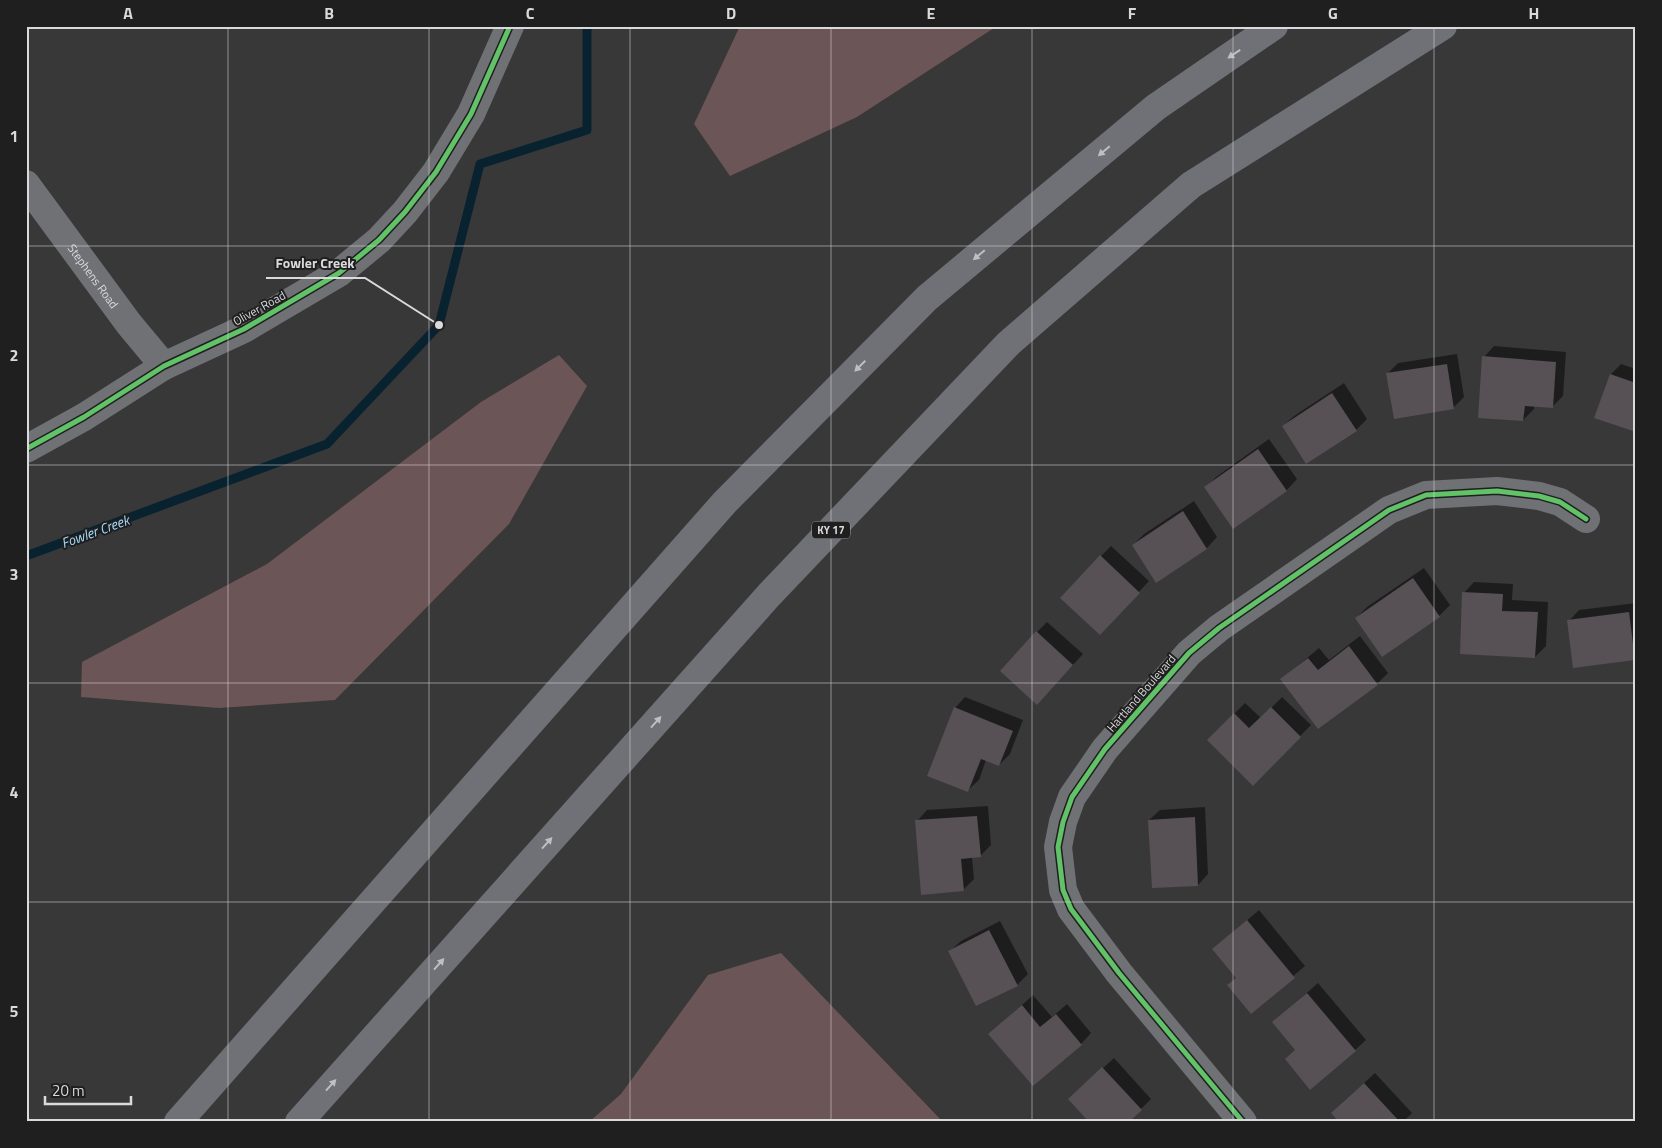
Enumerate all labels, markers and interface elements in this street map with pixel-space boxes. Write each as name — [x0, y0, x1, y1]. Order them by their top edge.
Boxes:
text: A — [123, 1, 133, 25]
text: B — [324, 1, 334, 25]
text: C — [526, 1, 535, 25]
text: D — [726, 1, 736, 25]
text: E — [927, 1, 936, 25]
text: F — [1128, 1, 1137, 25]
text: G — [1328, 1, 1338, 25]
text: H — [1529, 1, 1539, 25]
one-way arrow — [1227, 49, 1241, 59]
text: 1 — [10, 124, 18, 148]
one-way arrow — [1097, 145, 1110, 156]
street label: Stephens Road — [63, 239, 124, 312]
callout: Fowler Creek — [266, 249, 365, 278]
one-way arrow — [973, 249, 985, 260]
text: Fowler Creek — [276, 252, 355, 273]
street label: Oliver Road — [229, 286, 289, 330]
text: 2 — [10, 343, 18, 367]
one-way arrow — [855, 359, 867, 371]
water label: Fowler Creek — [58, 508, 134, 553]
road number: KY 17 — [812, 522, 850, 538]
text: 3 — [10, 562, 18, 586]
street label: Hartland Boulevard — [1102, 650, 1180, 736]
one-way arrow — [650, 715, 661, 728]
text: 4 — [10, 780, 19, 804]
one-way arrow — [542, 836, 553, 849]
one-way arrow — [433, 959, 445, 971]
text: 5 — [10, 999, 19, 1023]
scale bar — [45, 1073, 131, 1105]
text: 20 m — [52, 1079, 85, 1102]
one-way arrow — [325, 1080, 337, 1092]

